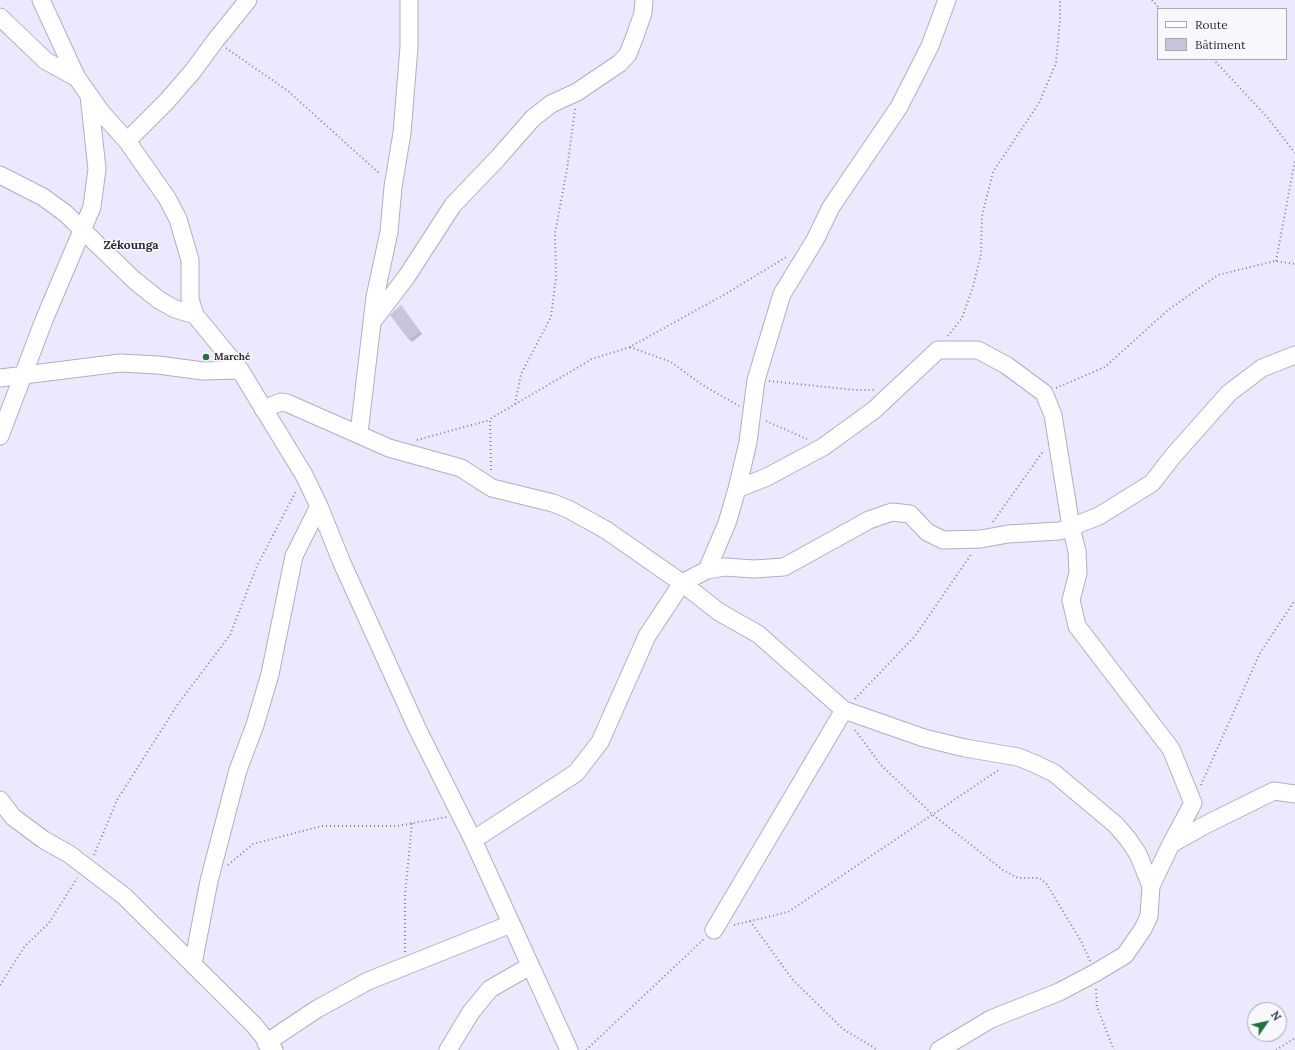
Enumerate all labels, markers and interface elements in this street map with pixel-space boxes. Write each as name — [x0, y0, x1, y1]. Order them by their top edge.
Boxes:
legend — [1157, 8, 1287, 60]
text: Route — [1195, 17, 1228, 32]
text: Bâtiment — [1195, 37, 1246, 52]
district label: Zékounga — [103, 239, 159, 253]
place label: Marché — [214, 351, 250, 363]
marker: Marché — [201, 352, 211, 362]
north arrow — [1247, 1002, 1287, 1042]
text: N — [1268, 1008, 1284, 1023]

